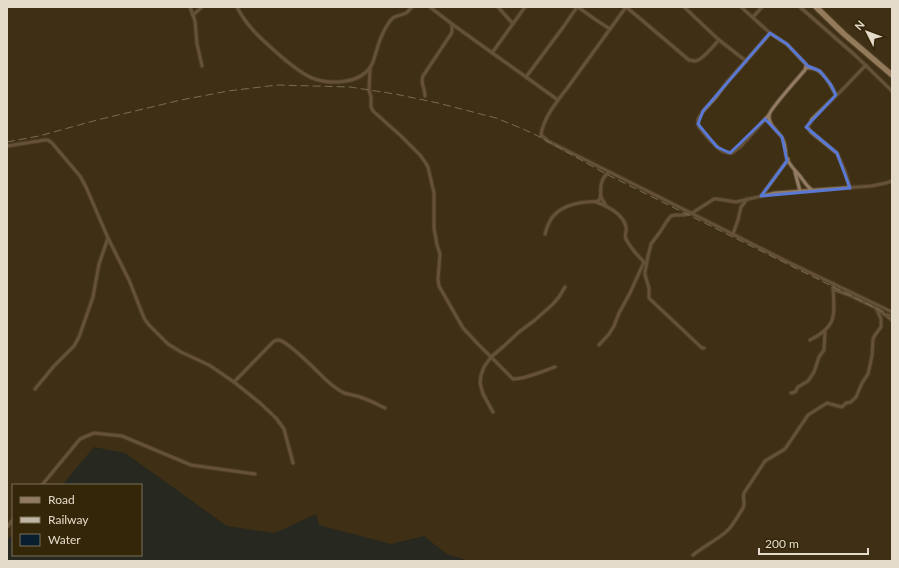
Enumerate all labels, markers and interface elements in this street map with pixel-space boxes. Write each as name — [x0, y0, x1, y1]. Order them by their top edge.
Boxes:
north arrow — [847, 12, 887, 52]
text: N — [852, 17, 867, 32]
legend — [12, 484, 142, 556]
text: Road — [48, 492, 75, 507]
text: Railway — [48, 512, 89, 527]
scale bar — [759, 530, 868, 556]
text: Water — [48, 532, 81, 547]
text: 200 m — [765, 536, 799, 551]

